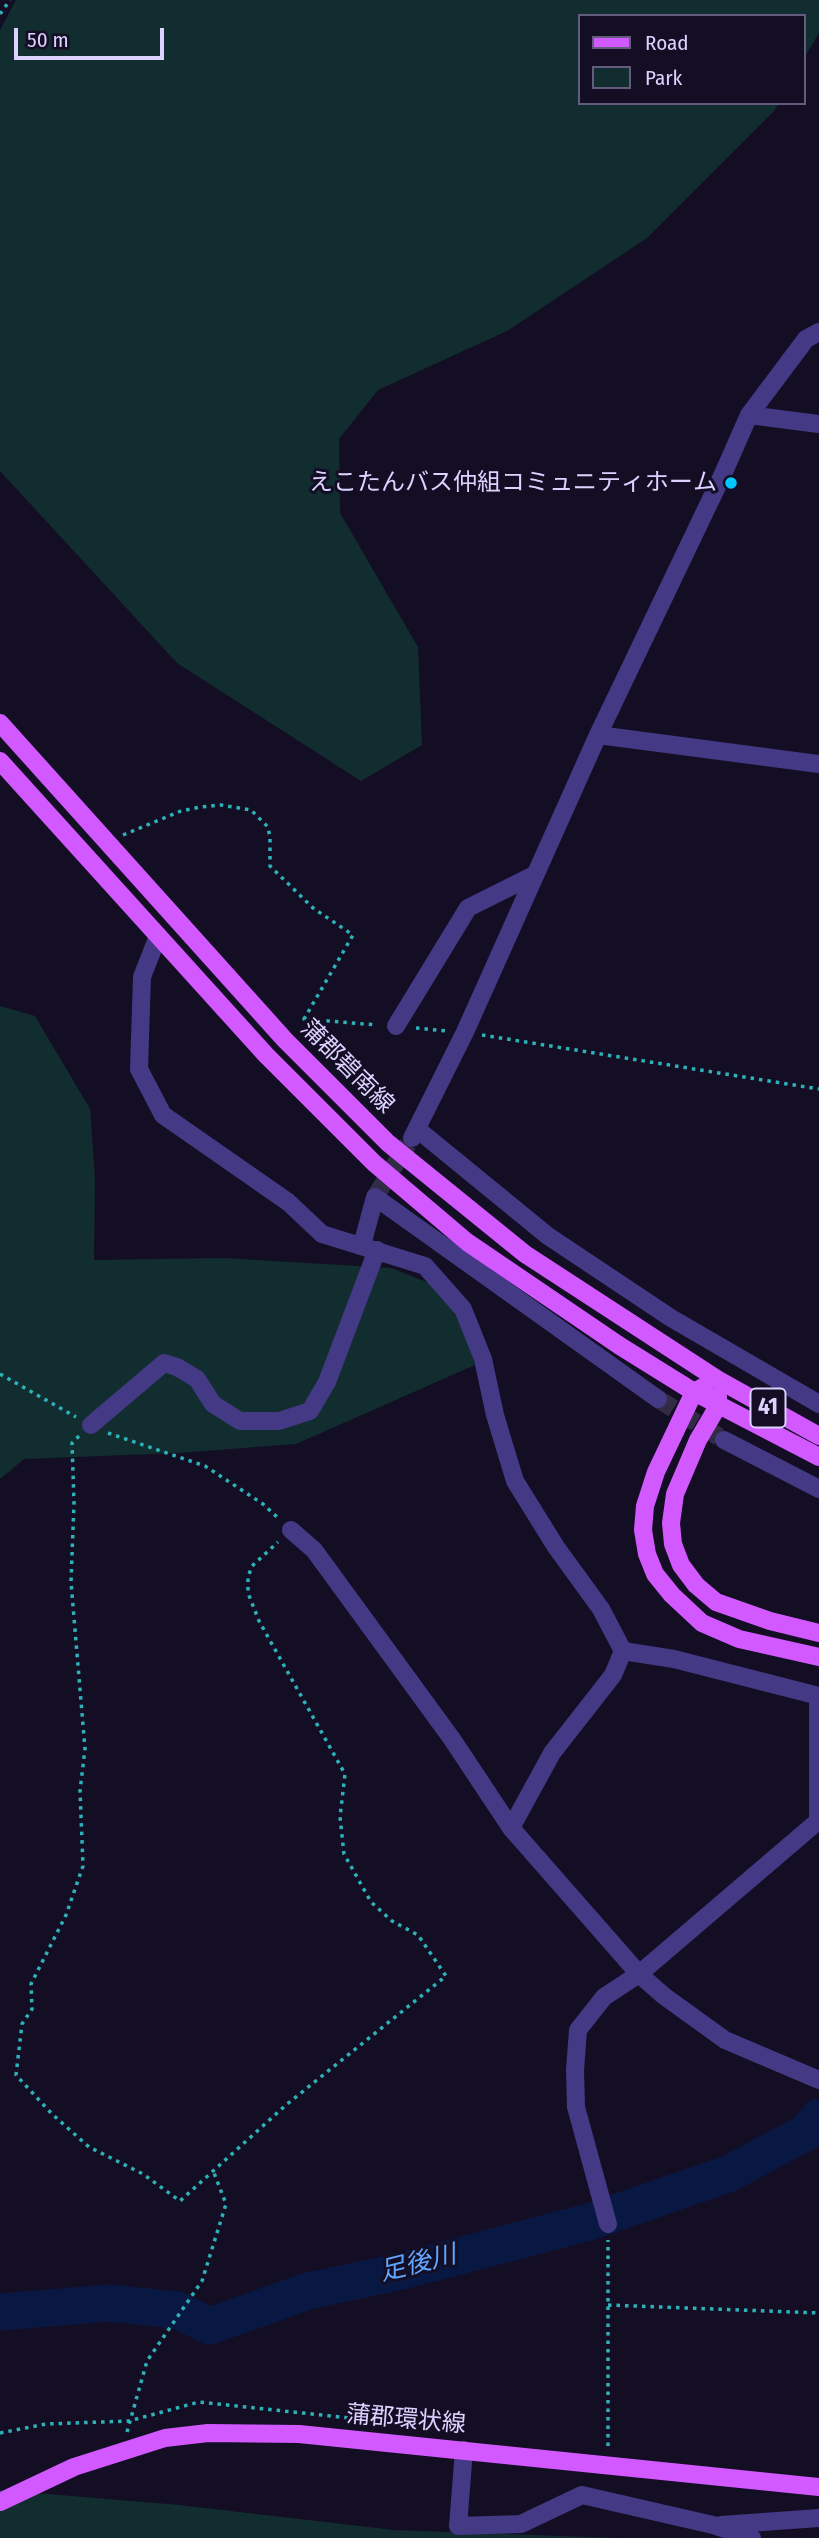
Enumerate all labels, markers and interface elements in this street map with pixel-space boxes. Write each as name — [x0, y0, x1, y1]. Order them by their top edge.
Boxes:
scale bar — [18, 14, 168, 58]
legend — [578, 14, 805, 105]
text: 50 m — [27, 27, 69, 53]
text: Road — [645, 30, 689, 56]
text: Park — [645, 65, 682, 91]
place label: えこたんバス仲組コミュニティホーム — [309, 469, 717, 497]
marker: えこたんバス仲組コミュニティホーム — [723, 475, 739, 491]
street label: 蒲郡碧南線 — [294, 1014, 400, 1120]
road number: 41 — [750, 1388, 786, 1428]
water label: 足後川 — [376, 2239, 460, 2289]
street label: 蒲郡環状線 — [345, 2400, 467, 2440]

